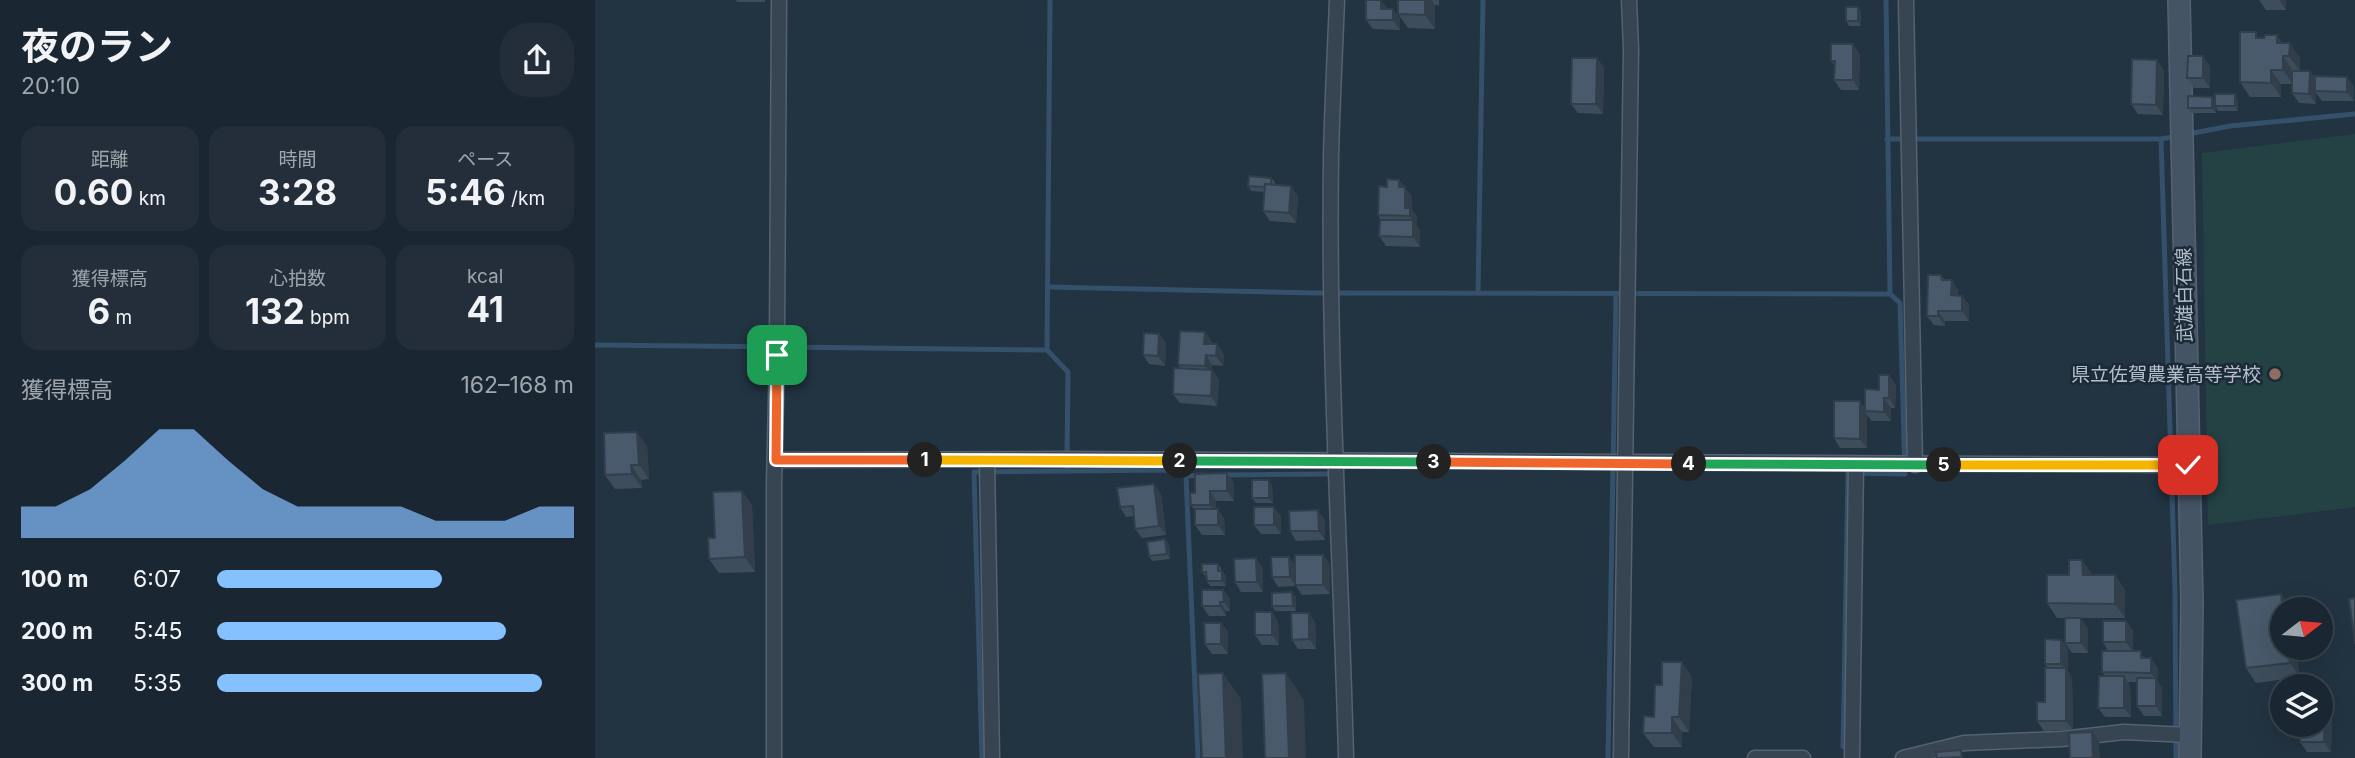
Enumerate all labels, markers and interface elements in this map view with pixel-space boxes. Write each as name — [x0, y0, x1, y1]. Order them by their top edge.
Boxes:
text: 夜のラン — [21, 23, 173, 69]
button: share — [500, 23, 574, 97]
text: 20:10 — [21, 72, 80, 100]
text: 距離 — [91, 148, 129, 171]
text: 時間 — [278, 148, 317, 171]
text: ペース — [457, 148, 513, 171]
text: 0.60 — [54, 171, 133, 213]
text: 3:28 — [258, 171, 337, 213]
text: 5:46 — [425, 171, 506, 213]
text: km — [133, 187, 166, 210]
text: /km — [506, 187, 545, 210]
street label: 武雄白石線 — [2172, 247, 2197, 343]
text: kcal — [467, 265, 503, 288]
text: 獲得標高 — [72, 267, 148, 290]
text: 心拍数 — [269, 267, 326, 290]
text: 41 — [466, 288, 504, 330]
text: 6 — [87, 290, 110, 332]
text: 132 — [245, 290, 305, 332]
text: m — [110, 306, 132, 329]
text: bpm — [305, 306, 350, 329]
pin — [747, 325, 807, 385]
icon: arrive — [758, 336, 796, 374]
place label: 県立佐賀農業高等学校 — [2071, 363, 2261, 386]
marker: 県立佐賀農業高等学校 — [2267, 366, 2283, 382]
text: 162–168 m — [460, 371, 574, 399]
text: 獲得標高 — [21, 376, 113, 404]
pin — [2158, 435, 2218, 495]
pin: 1 — [907, 442, 943, 477]
pin: 2 — [1163, 444, 1197, 478]
pin: 3 — [1417, 444, 1451, 480]
icon: check — [2169, 446, 2207, 484]
pin: 4 — [1671, 447, 1707, 482]
text: 1 — [920, 448, 929, 471]
pin: 5 — [1927, 448, 1961, 482]
text: 2 — [1174, 449, 1185, 472]
text: 3 — [1427, 450, 1440, 473]
text: 4 — [1682, 452, 1695, 475]
text: 5 — [1937, 453, 1950, 476]
text: 100 m — [21, 565, 88, 593]
text: 6:07 — [133, 565, 181, 593]
north arrow — [2270, 597, 2333, 660]
map controls — [2270, 597, 2333, 737]
text: 200 m — [21, 617, 93, 645]
text: 5:45 — [133, 617, 182, 645]
text: 300 m — [21, 669, 93, 697]
text: 5:35 — [133, 669, 182, 697]
button: layers — [2270, 674, 2333, 737]

